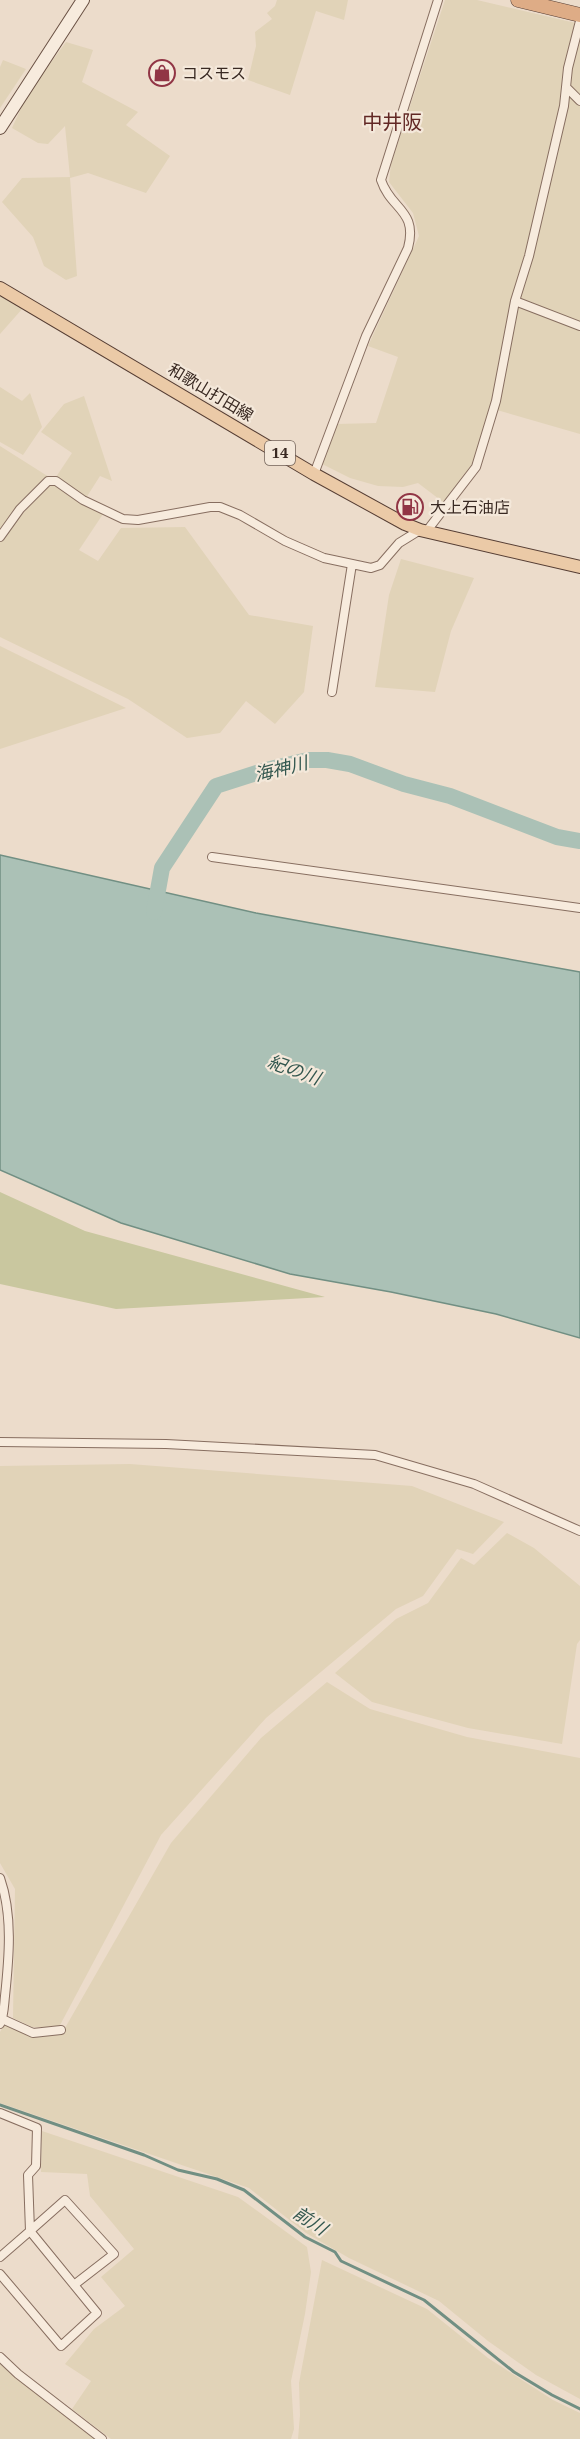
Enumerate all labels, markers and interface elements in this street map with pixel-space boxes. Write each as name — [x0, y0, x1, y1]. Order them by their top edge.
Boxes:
shop icon: コスモス — [147, 58, 177, 88]
place label: コスモス — [182, 62, 246, 84]
district label: 中井阪 — [362, 108, 422, 135]
street label: 和歌山打田線 — [164, 358, 258, 426]
road number: 14 — [265, 441, 295, 465]
fuel station icon: 大上石油店 — [395, 492, 425, 522]
place label: 大上石油店 — [430, 496, 510, 518]
water label: 海神川 — [252, 749, 312, 786]
water label: 紀の川 — [265, 1049, 326, 1090]
water label: 前川 — [289, 2200, 334, 2241]

